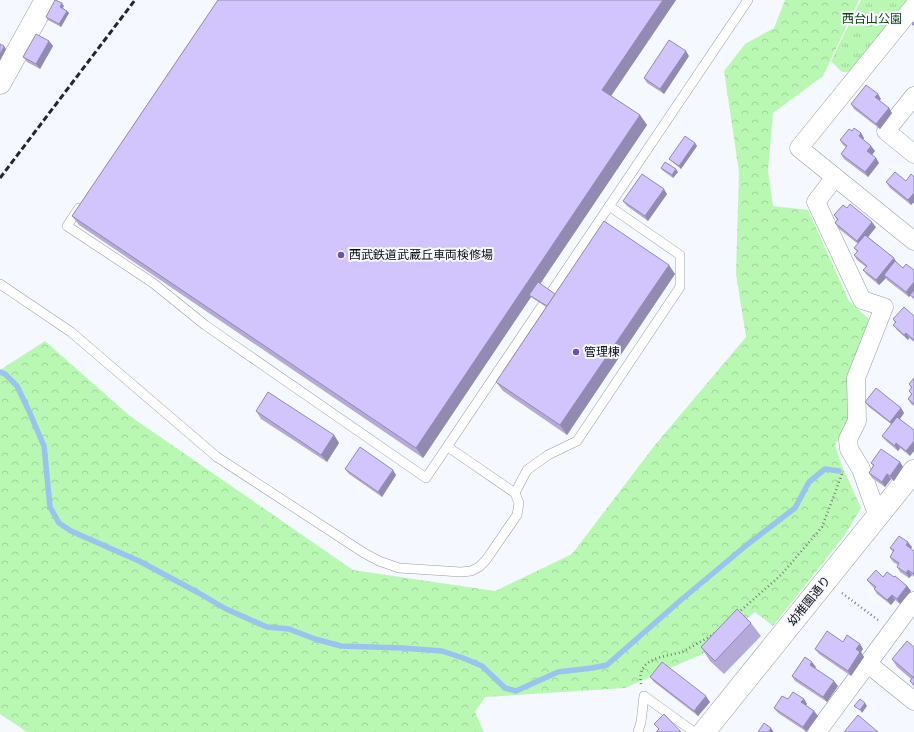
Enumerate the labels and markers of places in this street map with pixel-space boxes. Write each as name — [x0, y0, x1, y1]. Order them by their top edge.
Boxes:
place label: 西武鉄道武蔵丘車両検修場 — [349, 246, 493, 263]
marker: 西武鉄道武蔵丘車両検修場 — [336, 250, 346, 260]
place label: 管理棟 — [584, 343, 620, 360]
marker: 管理棟 — [571, 347, 581, 357]

